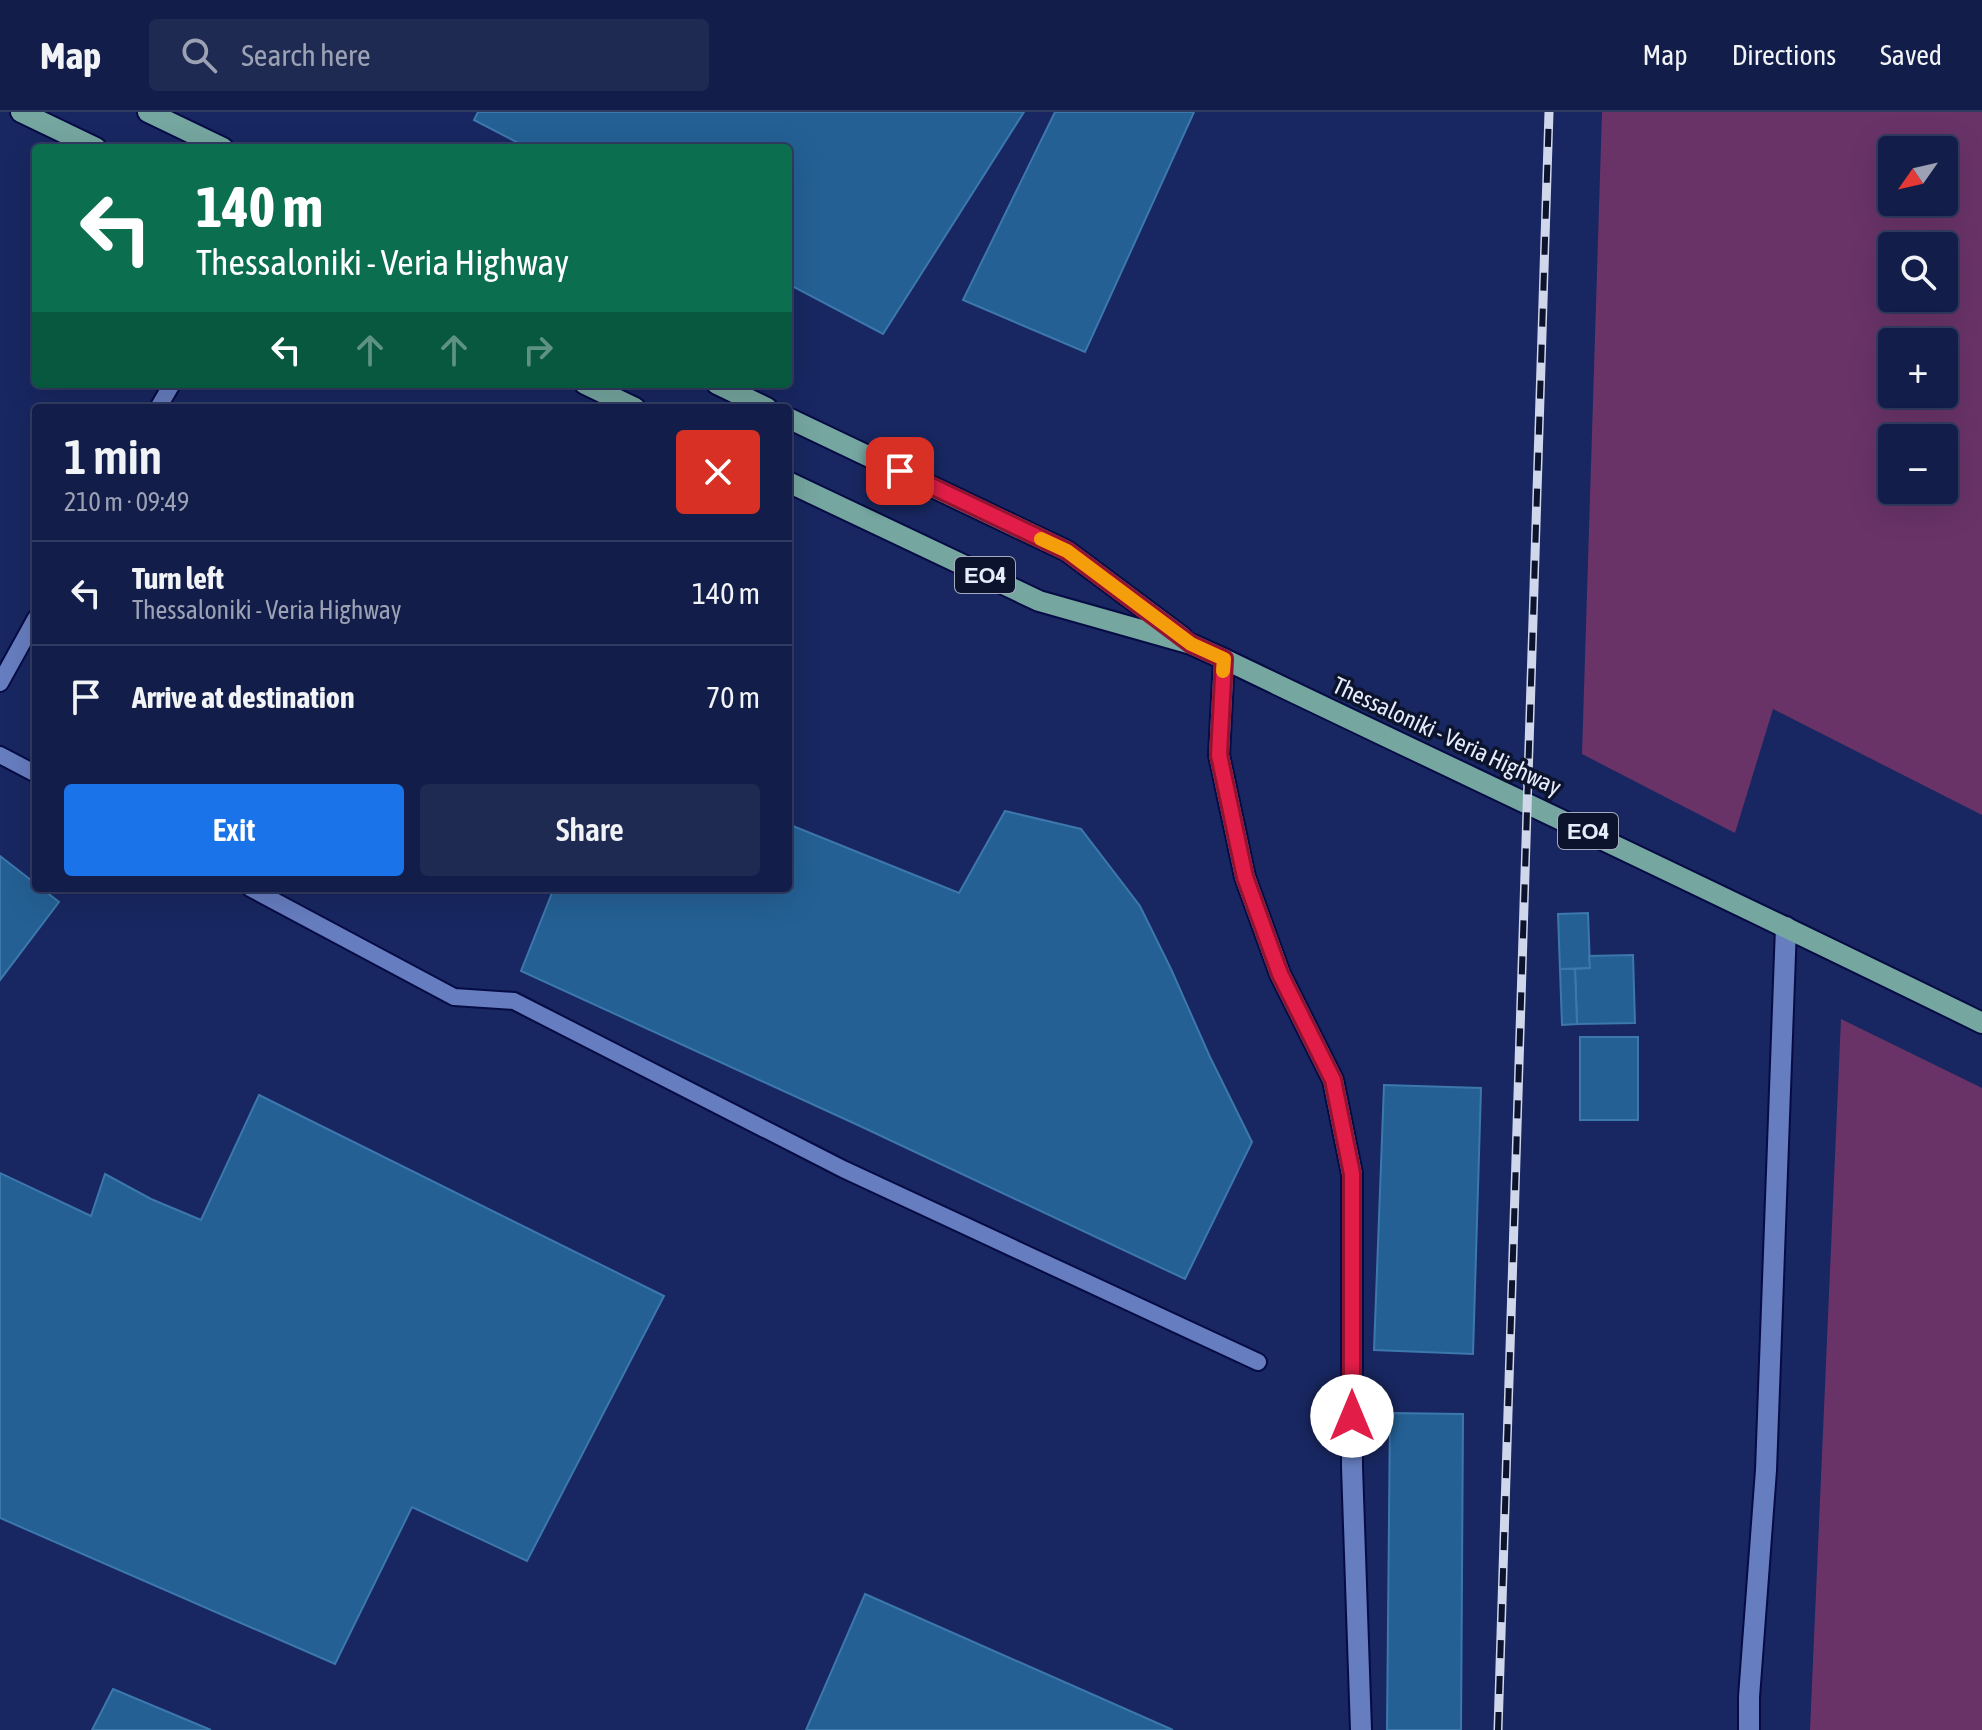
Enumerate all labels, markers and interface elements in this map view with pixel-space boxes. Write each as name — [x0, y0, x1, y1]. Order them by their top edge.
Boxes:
search box — [149, 19, 709, 91]
icon: search — [177, 33, 221, 77]
text: Map — [40, 34, 101, 77]
text: Search here — [241, 38, 371, 72]
text: Map — [1643, 39, 1688, 71]
text: Directions — [1732, 39, 1836, 71]
text: Saved — [1880, 39, 1942, 71]
north arrow — [1878, 136, 1958, 216]
map controls — [1878, 136, 1958, 504]
text: 140 m — [196, 175, 323, 239]
icon: left — [64, 176, 168, 280]
button: search — [1878, 232, 1958, 312]
text: Thessaloniki - Veria Highway — [196, 241, 569, 283]
icon: left — [264, 328, 308, 372]
icon: ahead — [348, 328, 392, 372]
icon: ahead — [432, 328, 476, 372]
icon: right — [516, 328, 560, 372]
button: + — [1878, 328, 1958, 408]
button: − — [1878, 424, 1958, 504]
text: 1 min — [64, 429, 162, 484]
button: close — [676, 430, 760, 514]
pin — [866, 437, 934, 505]
icon: arrive — [878, 449, 922, 493]
text: 210 m · 09:49 — [64, 487, 189, 517]
road number: ΕΟ4 — [955, 557, 1015, 593]
text: Turn left — [132, 561, 224, 595]
icon: left — [64, 571, 108, 615]
text: 140 m — [692, 576, 760, 610]
text: Thessaloniki - Veria Highway — [132, 595, 401, 625]
street label: Thessaloniki - Veria Highway — [1329, 671, 1566, 801]
icon: arrive — [64, 675, 108, 719]
text: Arrive at destination — [132, 680, 354, 714]
text: 70 m — [706, 680, 760, 714]
button: Exit — [64, 784, 404, 876]
button: Share — [420, 784, 760, 876]
road number: ΕΟ4 — [1558, 813, 1618, 849]
position arrow — [1310, 1374, 1394, 1458]

